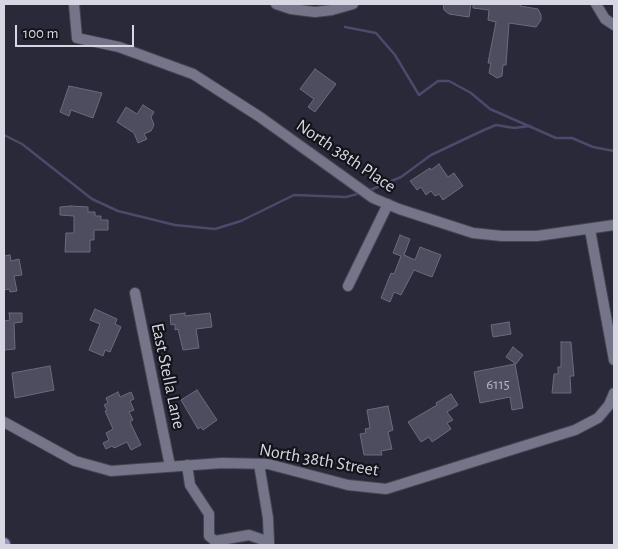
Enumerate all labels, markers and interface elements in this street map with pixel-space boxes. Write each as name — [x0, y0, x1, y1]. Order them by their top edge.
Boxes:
scale bar — [18, 15, 136, 47]
text: 100 m — [23, 26, 58, 41]
street label: North 38th Place — [292, 115, 400, 197]
street label: East Stella Lane — [146, 321, 190, 431]
house number: 6115 — [486, 375, 510, 393]
street label: North 38th Street — [258, 439, 380, 481]

